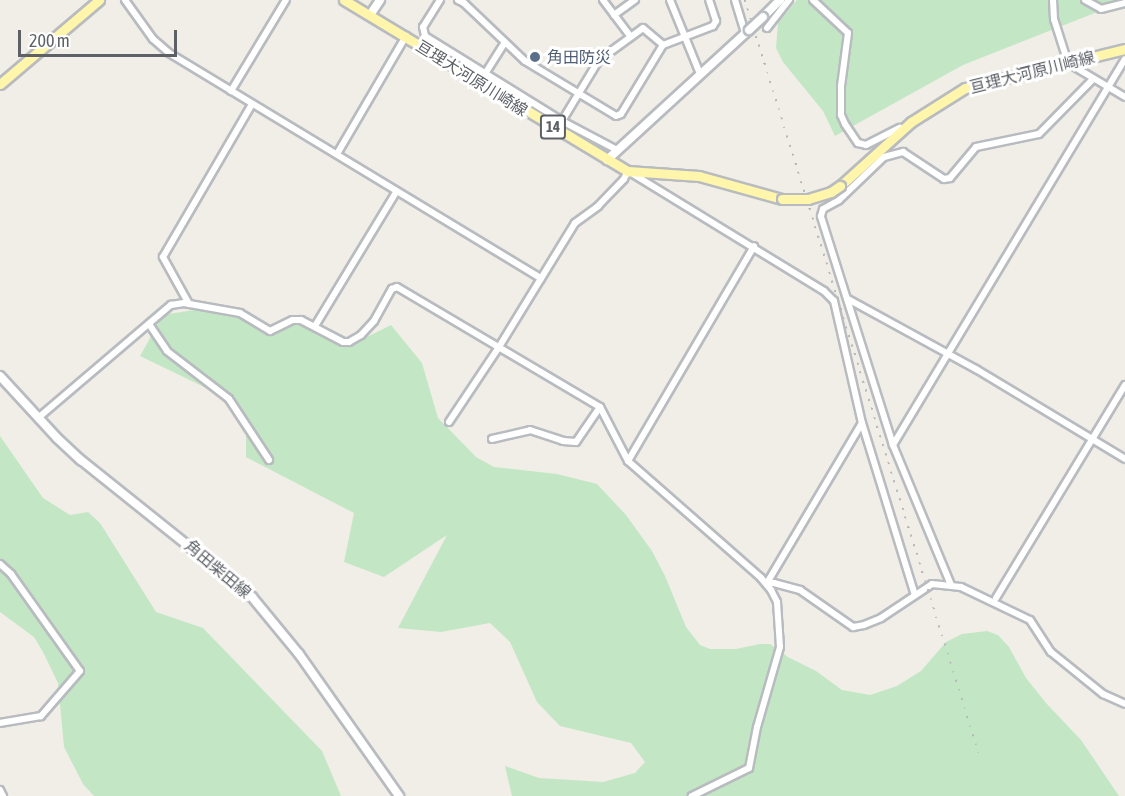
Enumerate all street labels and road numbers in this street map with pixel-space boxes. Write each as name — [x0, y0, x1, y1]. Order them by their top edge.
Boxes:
street label: 亘理大河原川崎線 — [413, 36, 531, 120]
street label: 亘理大河原川崎線 — [968, 47, 1096, 97]
road number: 14 — [540, 115, 566, 139]
street label: 角田柴田線 — [181, 536, 255, 602]

